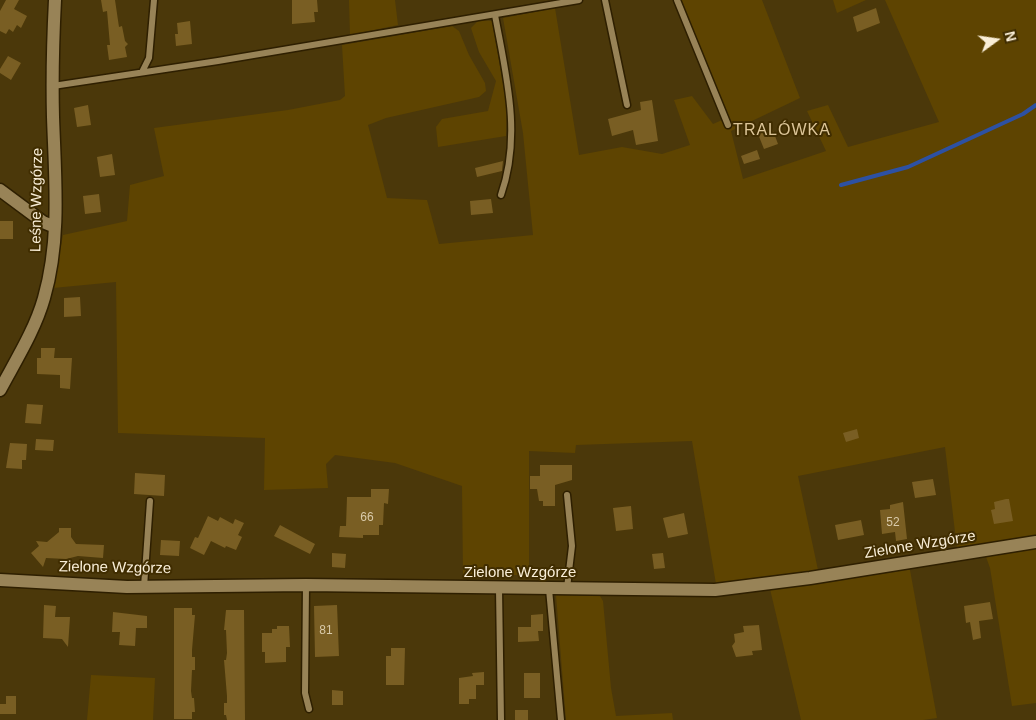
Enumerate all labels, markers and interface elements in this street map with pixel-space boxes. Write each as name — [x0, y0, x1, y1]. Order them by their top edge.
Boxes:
north arrow — [971, 15, 1021, 65]
text: N — [1002, 30, 1020, 43]
district label: TRALÓWKA — [732, 121, 832, 141]
street label: Leśne Wzgórze — [27, 148, 47, 252]
house number: 66 — [360, 511, 374, 525]
house number: 52 — [886, 516, 900, 530]
street label: Zielone Wzgórze — [863, 527, 977, 563]
street label: Zielone Wzgórze — [59, 558, 171, 578]
street label: Zielone Wzgórze — [464, 564, 576, 582]
house number: 81 — [319, 624, 333, 638]

